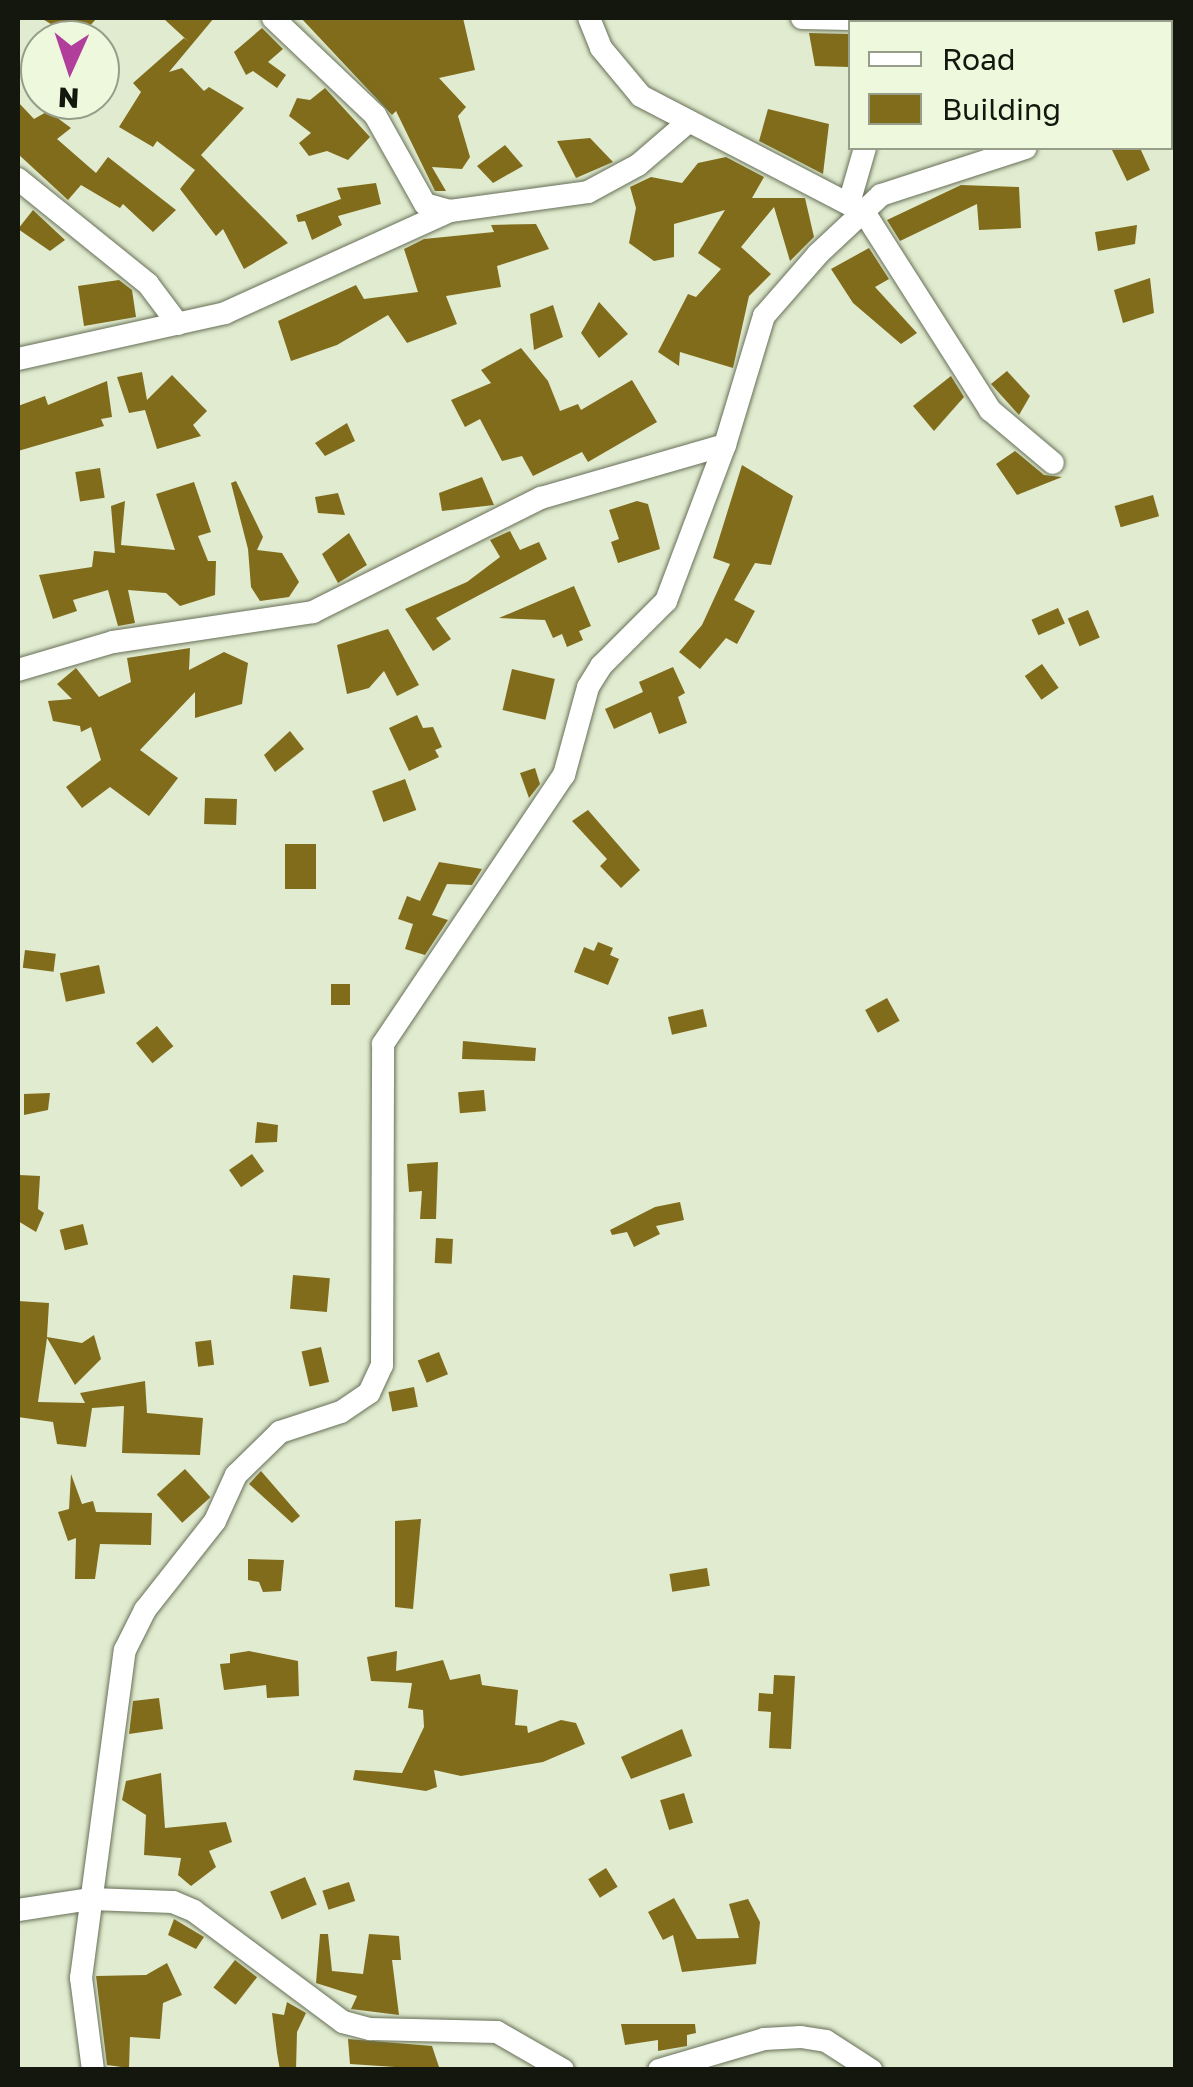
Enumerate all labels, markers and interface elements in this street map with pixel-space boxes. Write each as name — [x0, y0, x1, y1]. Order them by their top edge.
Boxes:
north arrow — [20, 20, 120, 120]
legend — [848, 20, 1173, 150]
text: Road — [942, 41, 1016, 77]
text: N — [57, 81, 80, 115]
text: Building — [942, 91, 1061, 127]

